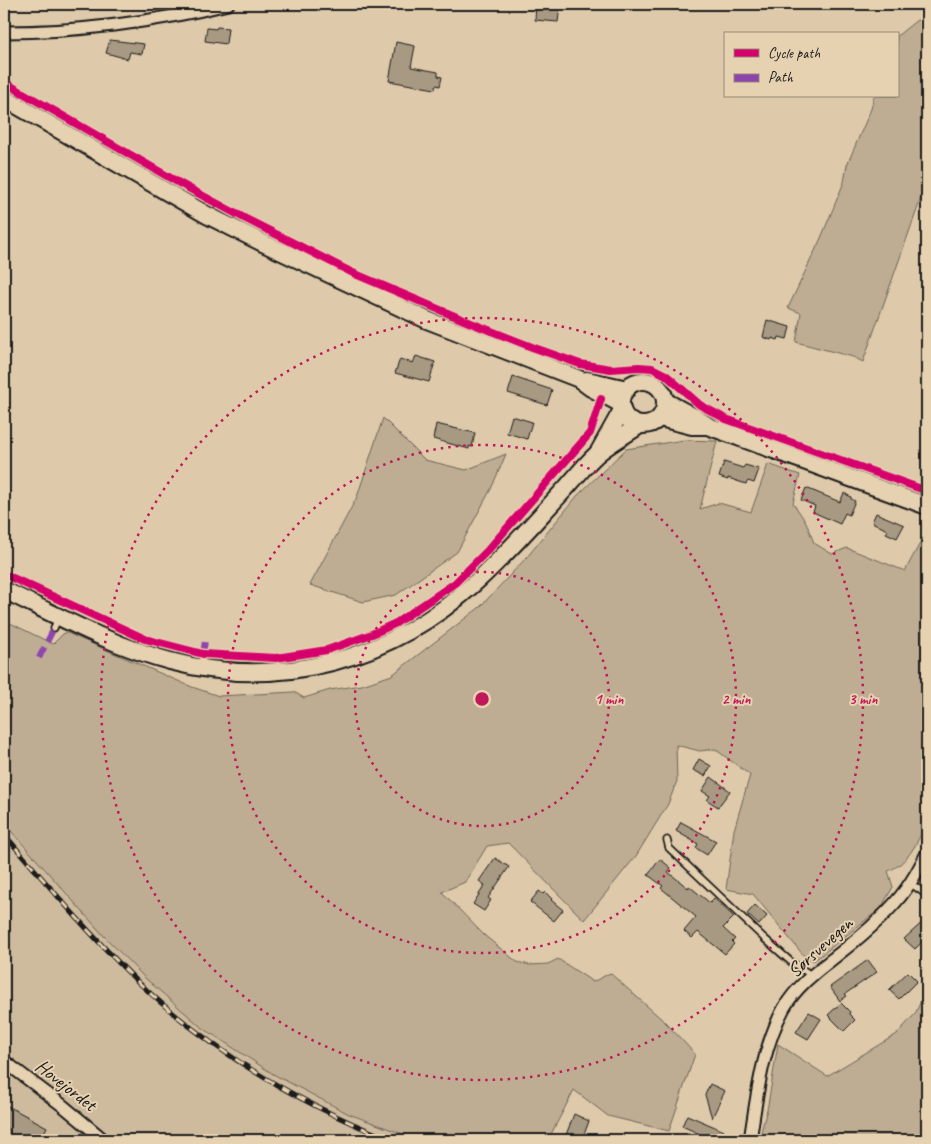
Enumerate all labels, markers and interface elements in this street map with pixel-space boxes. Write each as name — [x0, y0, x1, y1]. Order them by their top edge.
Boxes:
legend — [724, 32, 898, 98]
text: Cycle path — [768, 44, 820, 63]
text: Path — [768, 68, 794, 87]
centre of rings — [473, 690, 491, 708]
text: 1 min — [595, 690, 624, 709]
text: 2 min — [722, 690, 751, 709]
text: 3 min — [849, 690, 878, 709]
street label: Sørsvevegen — [782, 910, 859, 983]
street label: Hovejordet — [30, 1053, 103, 1118]

